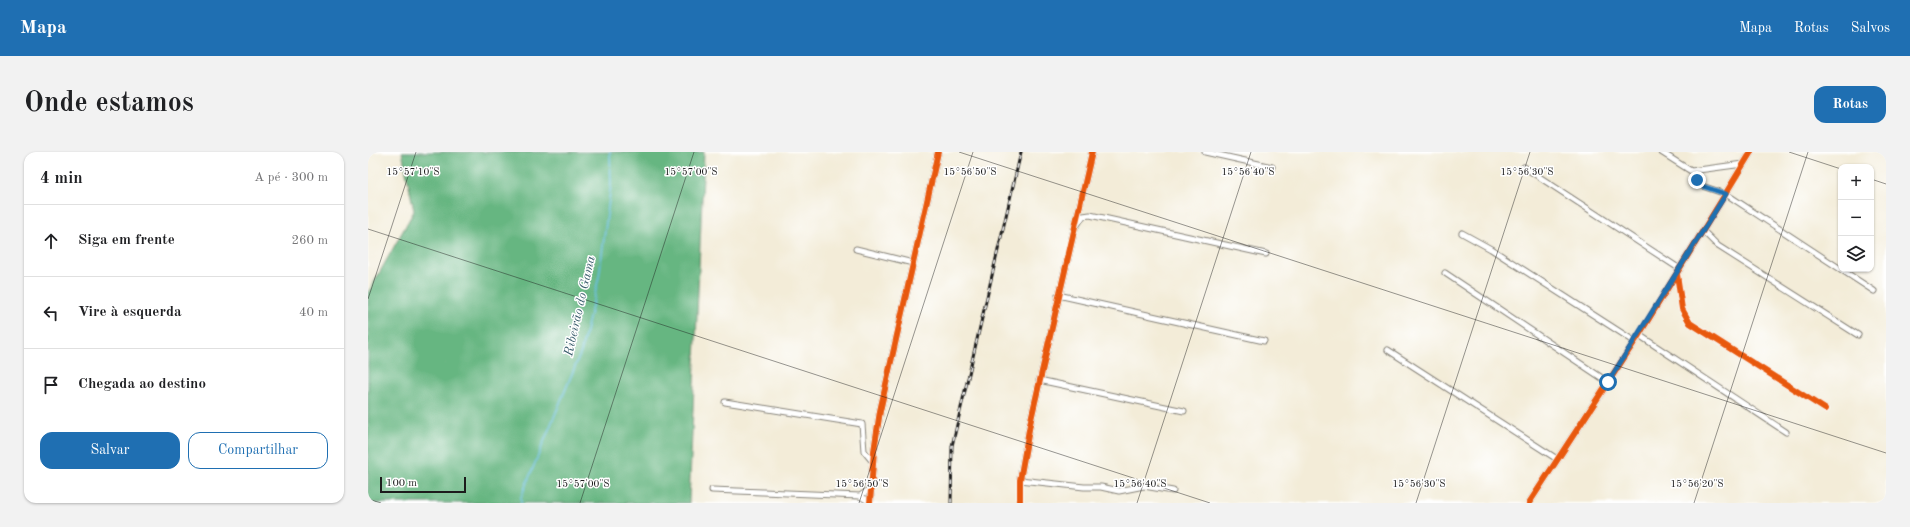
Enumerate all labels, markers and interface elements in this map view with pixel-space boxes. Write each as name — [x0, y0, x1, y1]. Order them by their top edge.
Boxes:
text: Mapa — [20, 19, 67, 38]
text: Mapa — [1739, 21, 1772, 35]
text: Rotas — [1794, 21, 1829, 35]
text: Salvos — [1851, 21, 1890, 35]
button: Rotas — [1814, 86, 1886, 123]
text: Onde estamos — [24, 90, 194, 118]
map controls — [1838, 164, 1874, 272]
button: + — [1838, 164, 1874, 200]
text: 15°57'10"S — [386, 167, 440, 177]
text: 15°57'00"S — [664, 167, 718, 177]
text: 15°56'50"S — [943, 167, 997, 177]
text: 15°56'40"S — [1221, 167, 1275, 177]
text: 15°56'30"S — [1500, 167, 1554, 177]
text: 4 min — [40, 170, 83, 187]
text: A pé · 300 m — [254, 171, 328, 184]
route end — [1688, 171, 1706, 189]
button: − — [1838, 200, 1874, 236]
icon: ahead — [40, 230, 62, 252]
text: Siga em frente — [78, 233, 175, 248]
text: 260 m — [291, 234, 328, 247]
button: layers — [1838, 236, 1874, 272]
water label: Ribeirão do Gama — [562, 255, 598, 358]
icon: left — [40, 302, 62, 324]
text: Vire à esquerda — [78, 305, 182, 320]
text: 40 m — [299, 306, 328, 319]
route start — [1599, 373, 1617, 391]
icon: arrive — [40, 374, 62, 396]
text: Chegada ao destino — [78, 377, 206, 392]
button: Salvar — [40, 432, 180, 469]
button: Compartilhar — [188, 432, 328, 469]
scale bar — [380, 475, 466, 494]
text: 100 m — [386, 478, 417, 489]
text: 15°57'00"S — [556, 479, 610, 489]
text: 15°56'50"S — [835, 479, 889, 489]
text: 15°56'40"S — [1113, 479, 1167, 489]
text: 15°56'30"S — [1392, 479, 1446, 489]
text: 15°56'20"S — [1670, 479, 1724, 489]

